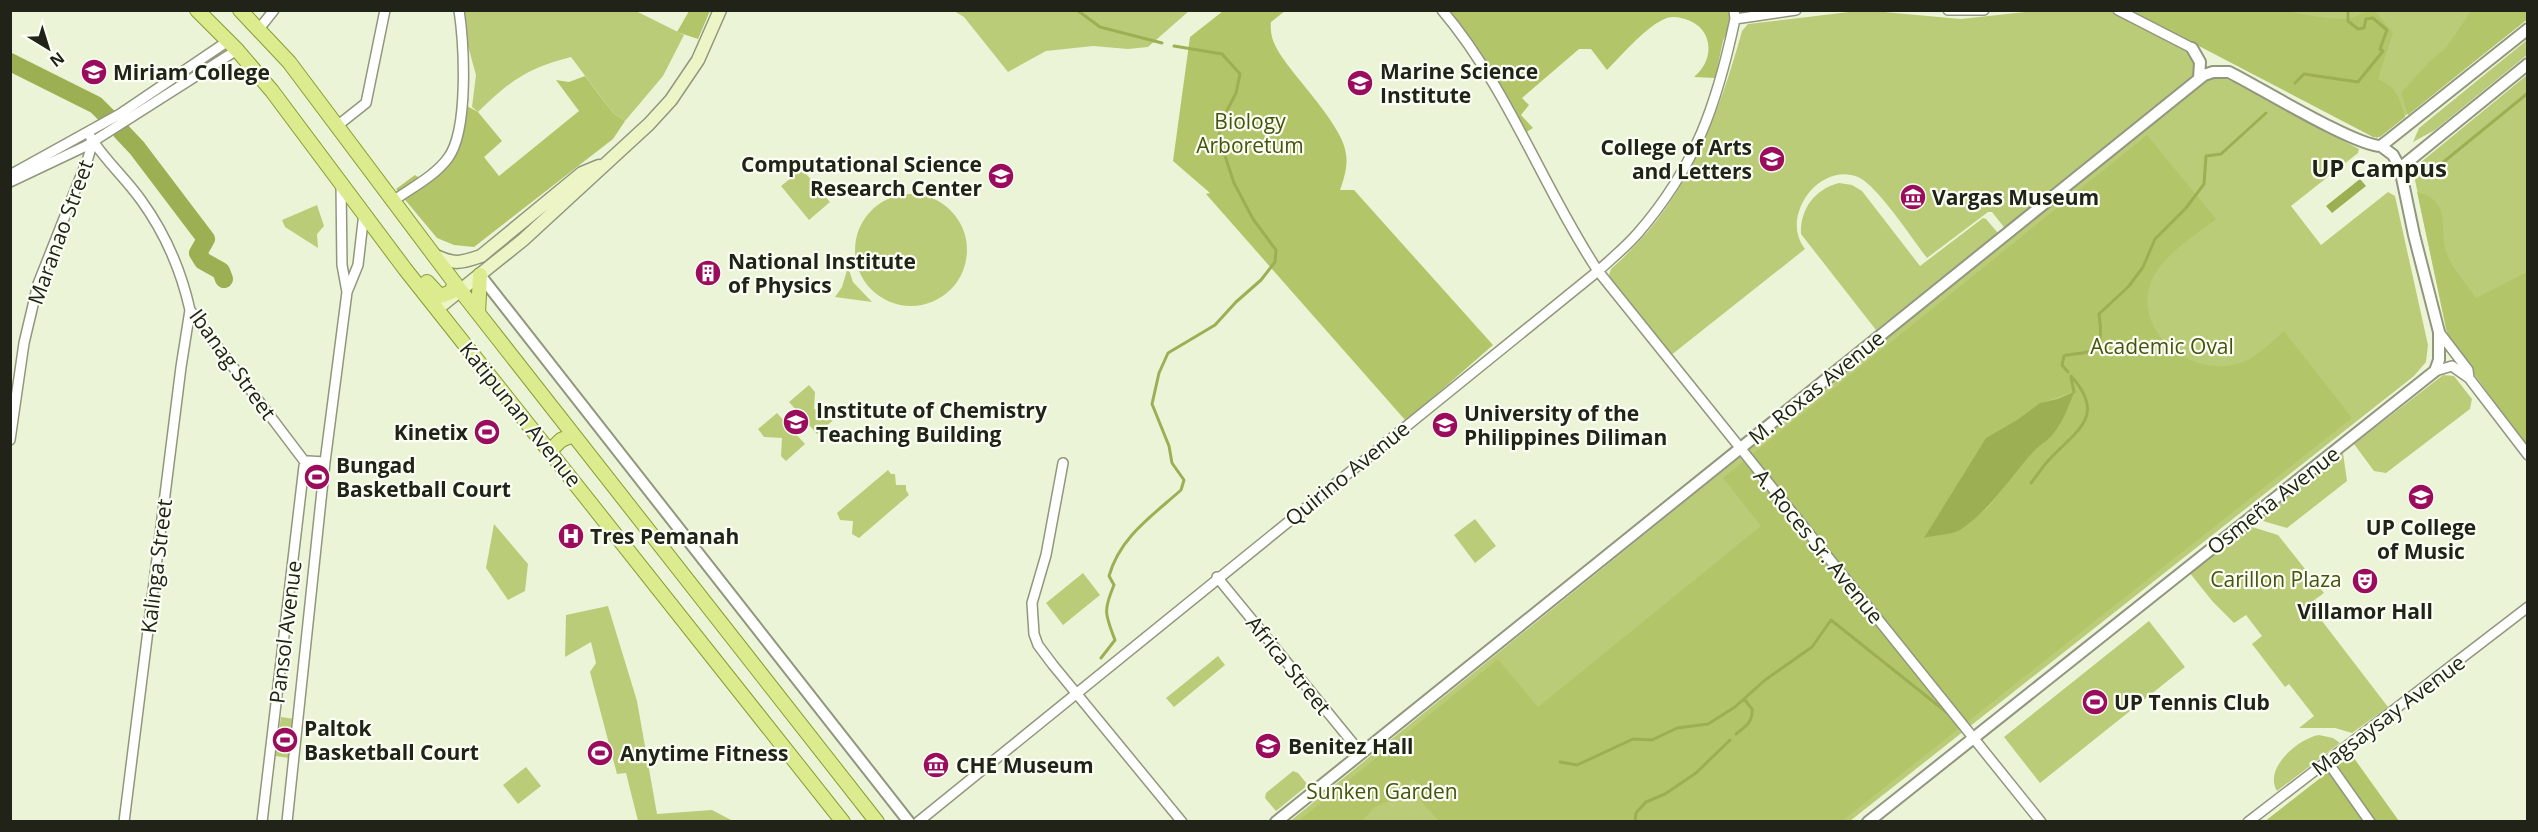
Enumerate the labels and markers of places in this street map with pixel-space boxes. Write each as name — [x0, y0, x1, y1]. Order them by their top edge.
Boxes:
school or university icon: Miriam College — [79, 57, 109, 87]
place label: Marine Science Institute — [1380, 57, 1538, 109]
place label: Miriam College — [113, 58, 270, 86]
school or university icon: Marine Science Institute — [1345, 68, 1375, 98]
place label: College of Arts and Letters — [1600, 133, 1752, 185]
school or university icon: College of Arts and Letters — [1757, 144, 1787, 174]
place label: Computational Science Research Center — [741, 150, 982, 202]
school or university icon: Computational Science Research Center — [986, 161, 1016, 191]
museum icon: Vargas Museum — [1898, 182, 1928, 212]
place label: Vargas Museum — [1932, 183, 2099, 211]
place label: National Institute of Physics — [728, 247, 916, 299]
building icon: National Institute of Physics — [693, 258, 723, 288]
place label: Institute of Chemistry Teaching Building — [816, 396, 1047, 448]
place label: University of the Philippines Diliman — [1464, 399, 1667, 451]
school or university icon: Institute of Chemistry Teaching Building — [781, 407, 811, 437]
school or university icon: University of the Philippines Diliman — [1430, 410, 1460, 440]
sports icon: Kinetix — [472, 417, 502, 447]
place label: Kinetix — [394, 418, 469, 446]
place label: Bungad Basketball Court — [336, 451, 511, 503]
sports icon: Bungad Basketball Court — [302, 462, 332, 492]
school or university icon: UP College of Music — [2406, 482, 2436, 512]
place label: UP College of Music — [2366, 513, 2476, 565]
hospital icon: Tres Pemanah — [556, 521, 586, 551]
place label: Tres Pemanah — [590, 522, 739, 550]
theatre icon: Villamor Hall — [2350, 566, 2380, 596]
place label: Villamor Hall — [2297, 597, 2433, 625]
sports icon: UP Tennis Club — [2080, 687, 2110, 717]
place label: UP Tennis Club — [2114, 688, 2270, 716]
place label: Paltok Basketball Court — [304, 714, 479, 766]
sports icon: Paltok Basketball Court — [270, 725, 300, 755]
school or university icon: Benitez Hall — [1253, 731, 1283, 761]
place label: Benitez Hall — [1288, 732, 1414, 760]
sports icon: Anytime Fitness — [585, 738, 615, 768]
place label: Anytime Fitness — [620, 739, 788, 767]
museum icon: CHE Museum — [921, 750, 951, 780]
place label: CHE Museum — [956, 751, 1094, 779]

